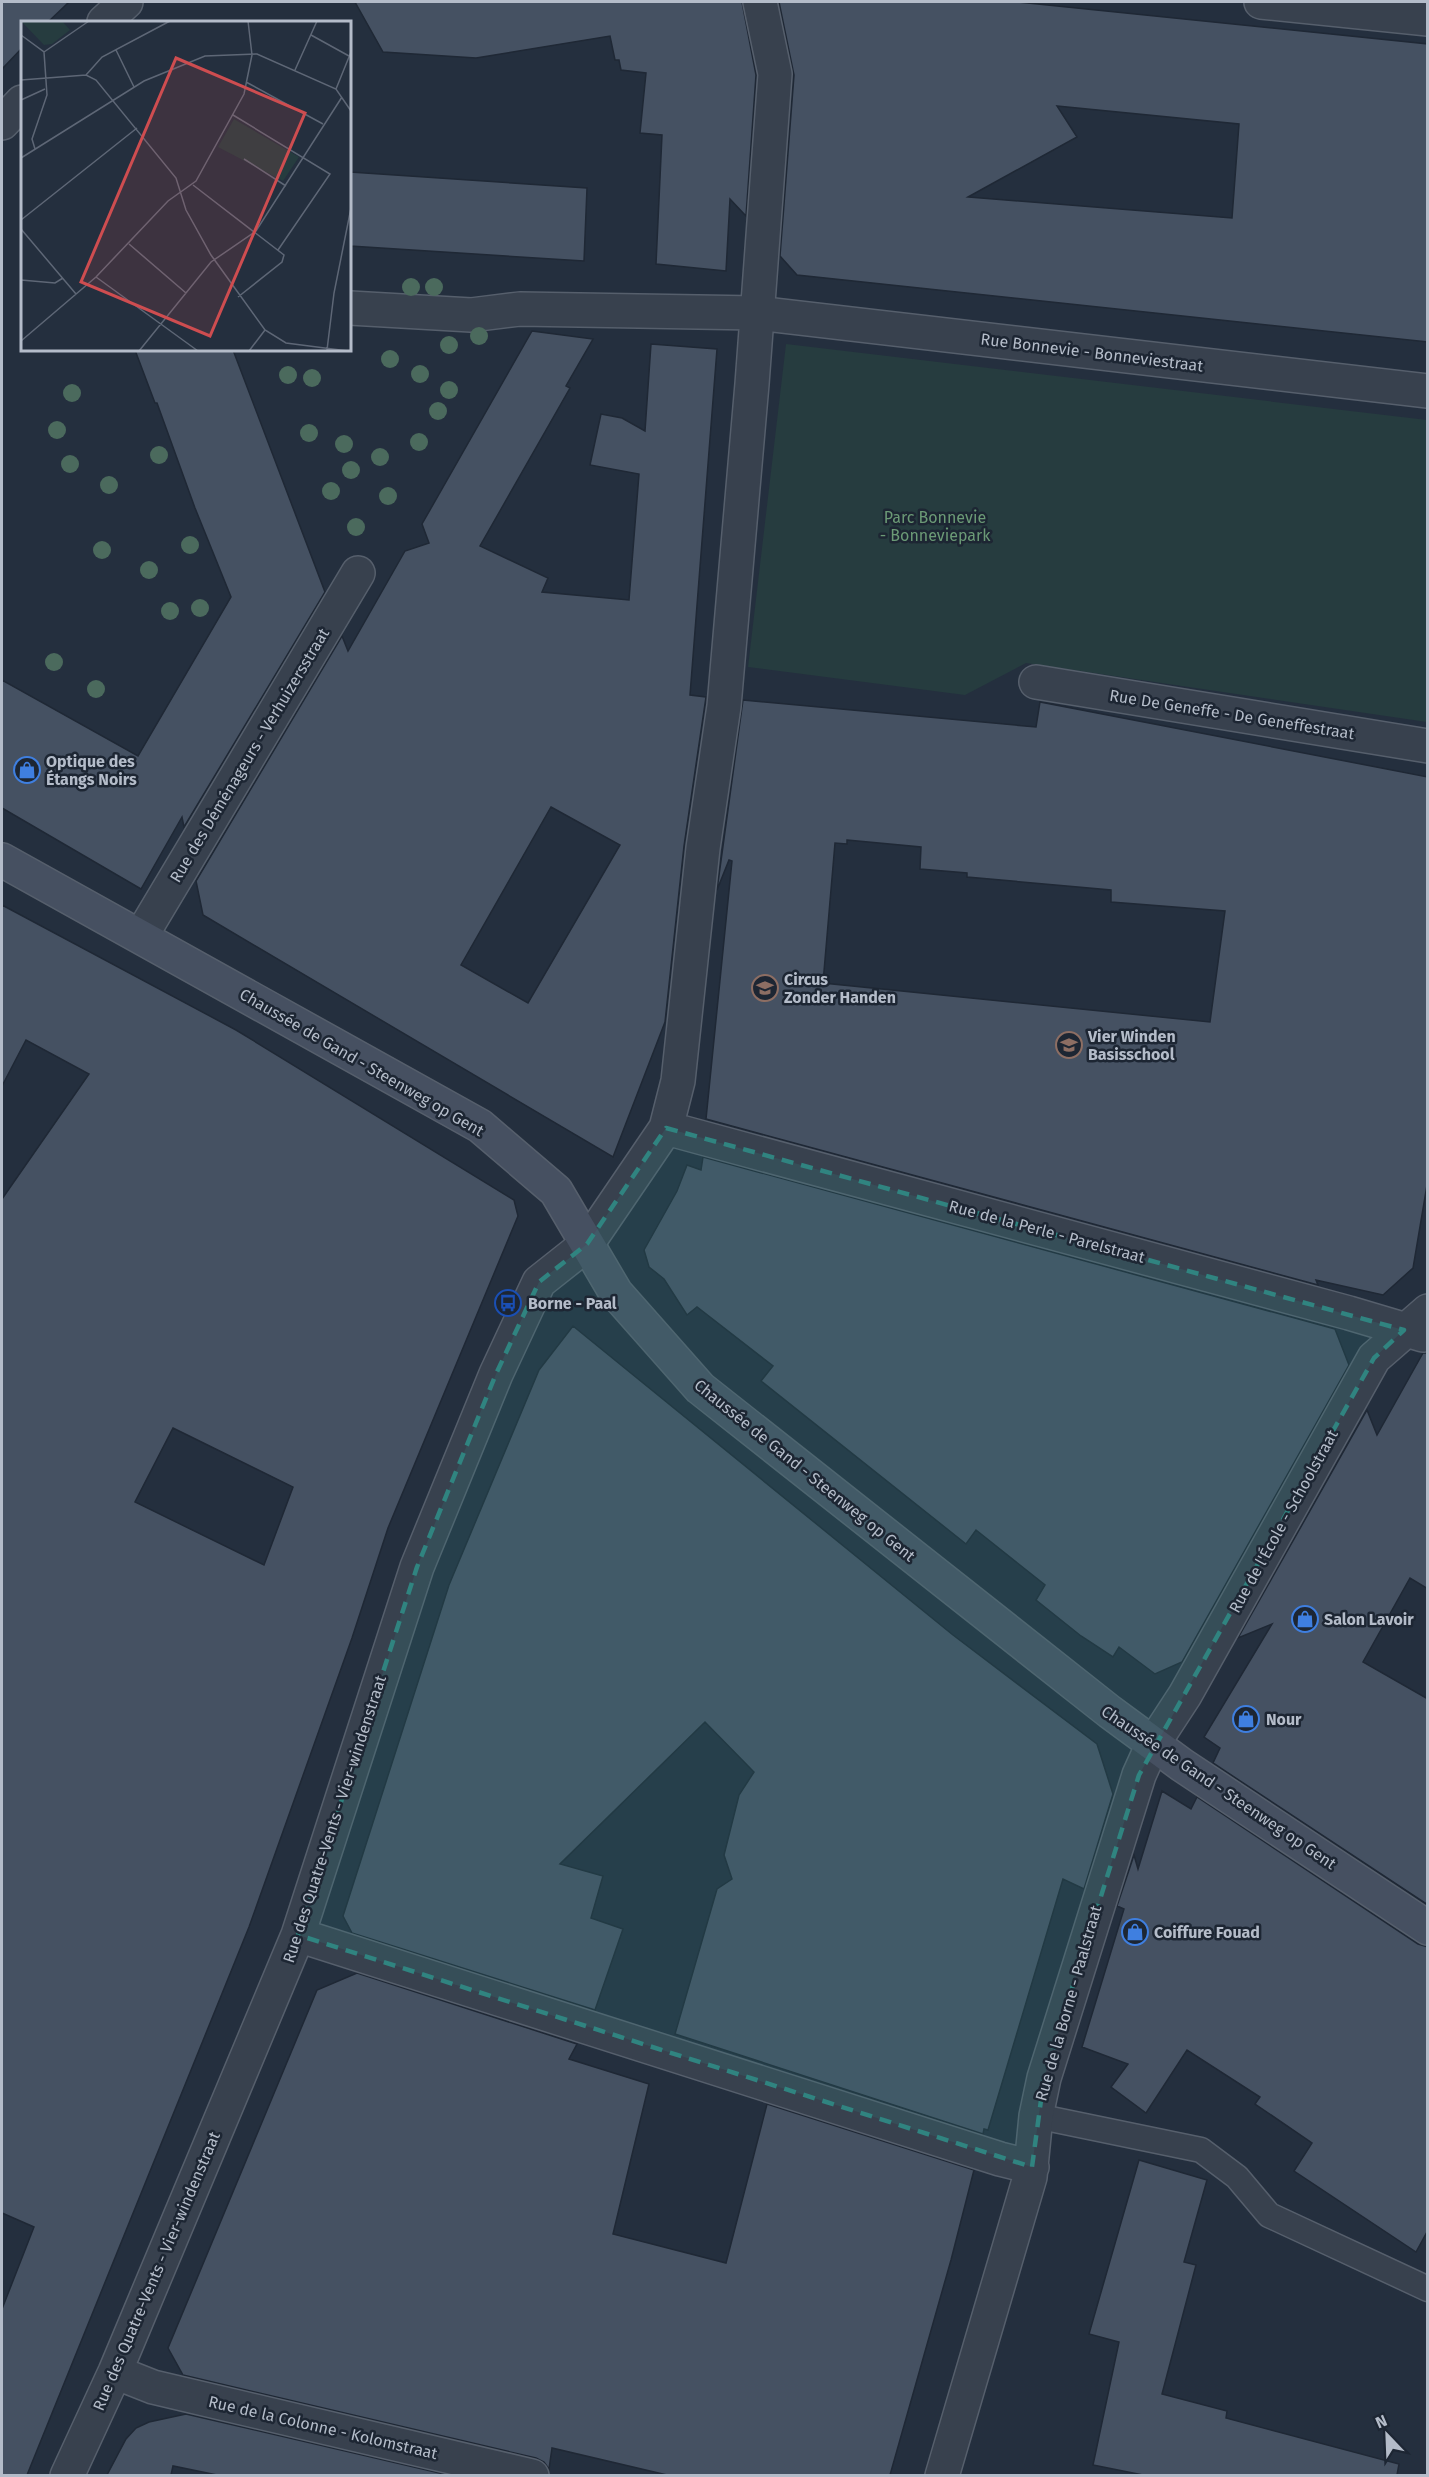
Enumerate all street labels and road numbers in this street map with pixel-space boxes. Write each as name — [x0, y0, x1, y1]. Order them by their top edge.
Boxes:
street label: Rue Bonnevie - Bonneviestraat — [980, 329, 1204, 376]
street label: Rue des Déménageurs - Verhuizersstraat — [166, 625, 333, 886]
street label: Rue De Geneffe - De Geneffestraat — [1108, 686, 1356, 743]
street label: Chaussée de Gand - Steenweg op Gent — [236, 985, 487, 1140]
street label: Rue de la Perle - Parelstraat — [947, 1196, 1147, 1267]
street label: Chaussée de Gand - Steenweg op Gent — [690, 1375, 919, 1566]
street label: Rue de l'École - Schoolstraat — [1224, 1426, 1342, 1616]
street label: Rue des Quatre-Vents - Vier-windenstraat — [279, 1673, 390, 1965]
street label: Chaussée de Gand - Steenweg op Gent — [1098, 1702, 1340, 1873]
street label: Rue de la Borne - Paalstraat — [1031, 1903, 1106, 2103]
street label: Rue des Quatre-Vents - Vier-windenstraat — [89, 2129, 224, 2414]
street label: Rue de la Colonne - Kolomstraat — [206, 2392, 440, 2463]

